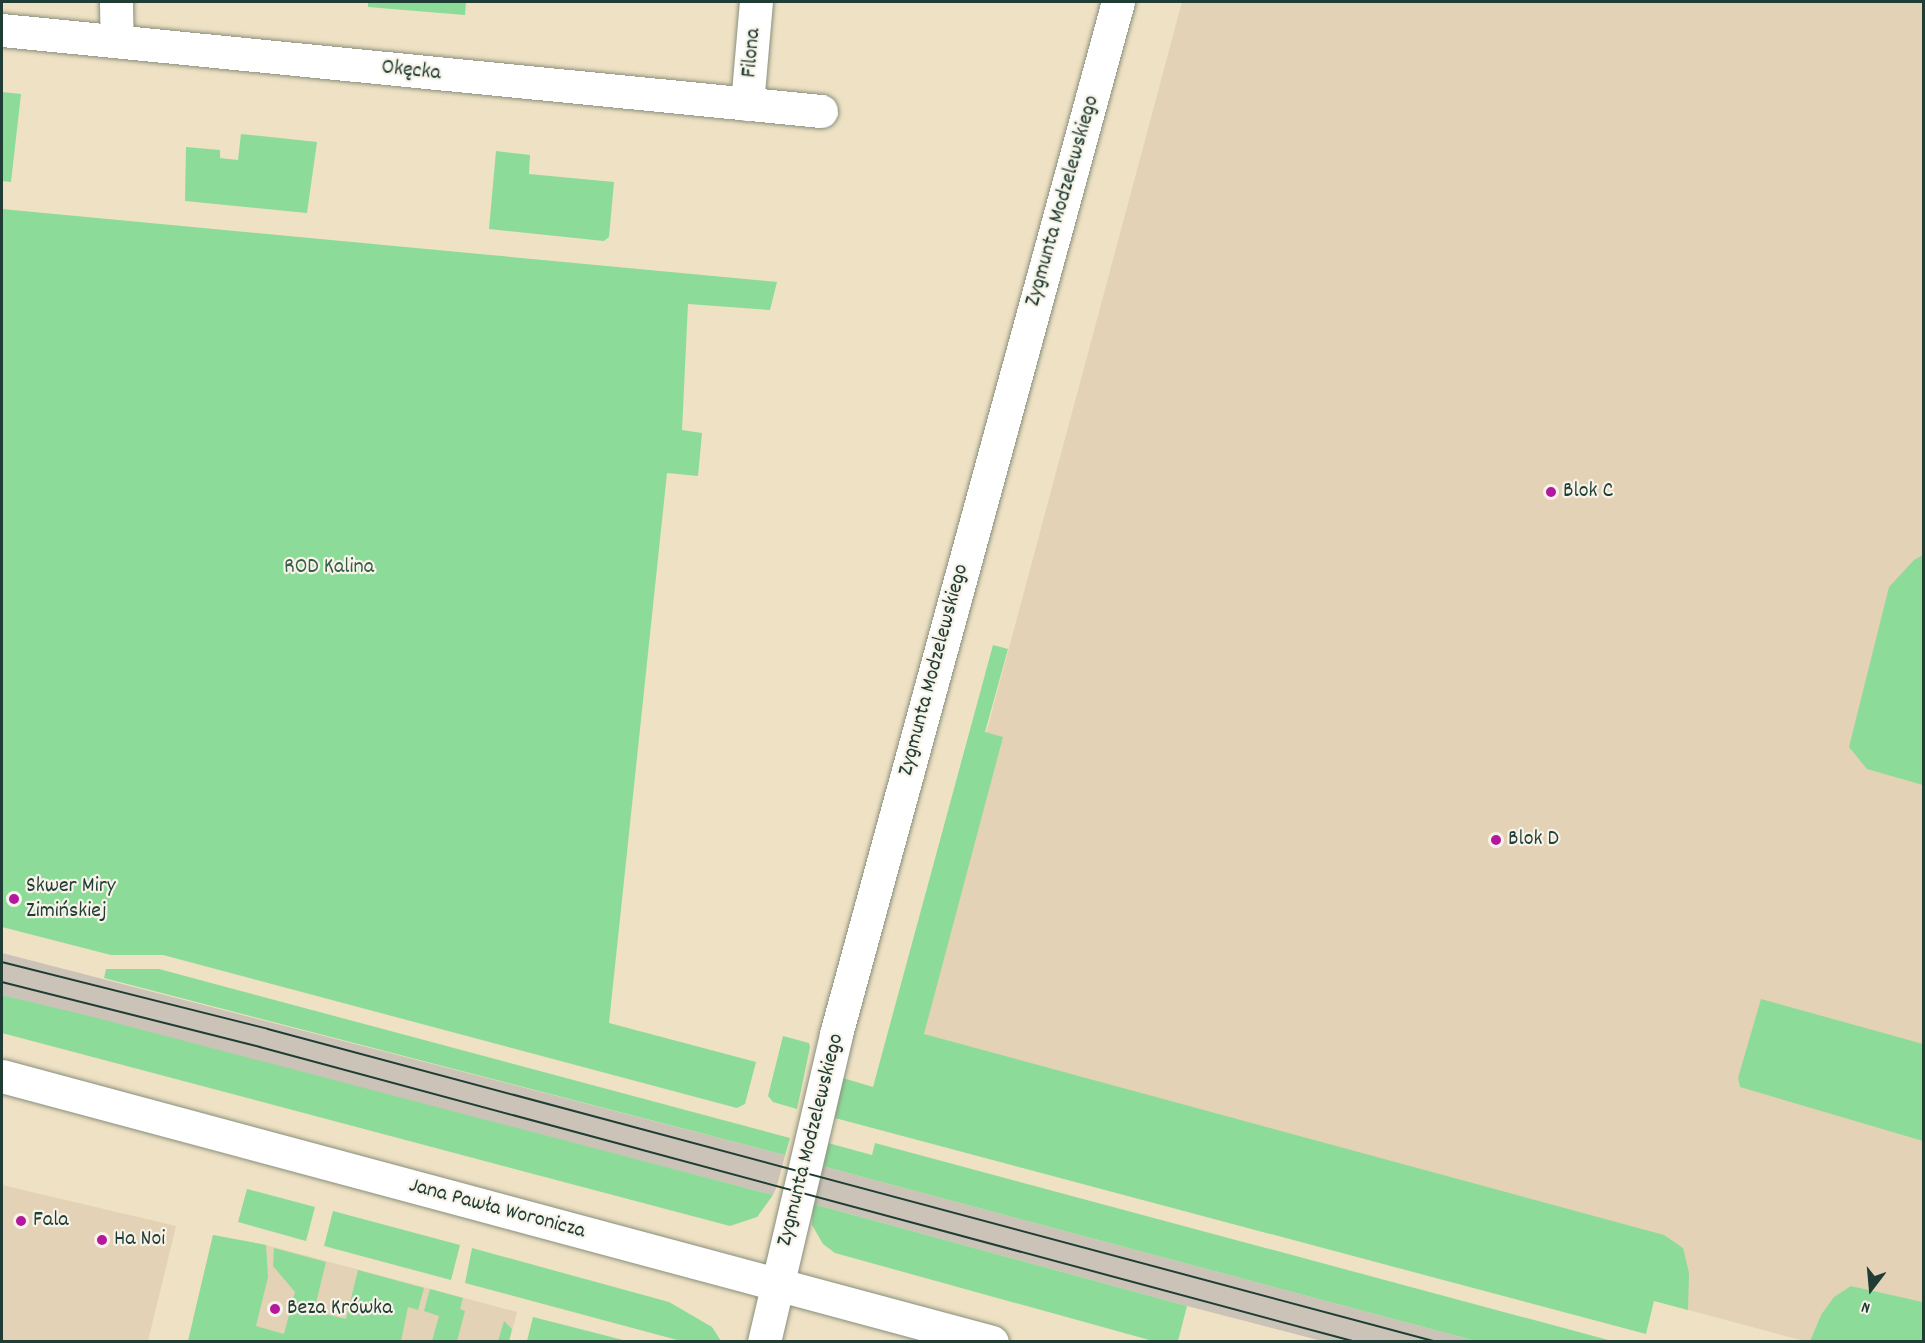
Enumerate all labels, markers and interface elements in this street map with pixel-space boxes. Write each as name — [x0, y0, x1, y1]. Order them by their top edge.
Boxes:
street label: Filona — [737, 27, 767, 79]
street label: Okęcka — [380, 55, 442, 87]
street label: Zygmunta Modzelewskiego — [1020, 93, 1106, 309]
place label: Blok C — [1563, 479, 1613, 505]
marker: Blok C — [1544, 485, 1558, 499]
park label: ROD Kalina — [284, 555, 374, 581]
street label: Zygmunta Modzelewskiego — [893, 561, 975, 779]
place label: Blok D — [1508, 827, 1559, 853]
marker: Blok D — [1489, 833, 1503, 847]
place label: Skwer Miry Zimińskiej — [26, 873, 116, 924]
marker: Skwer Miry Zimińskiej — [7, 892, 21, 906]
street label: Zygmunta Modzelewskiego — [772, 1031, 850, 1249]
street label: Jana Pawła Woronicza — [406, 1173, 588, 1245]
place label: Fala — [33, 1208, 69, 1234]
marker: Fala — [14, 1214, 28, 1228]
place label: Ha Noi — [114, 1227, 165, 1253]
marker: Ha Noi — [95, 1233, 109, 1247]
north arrow — [1841, 1259, 1901, 1319]
text: N — [1859, 1295, 1873, 1319]
place label: Beza Krówka — [287, 1296, 392, 1322]
marker: Beza Krówka — [268, 1302, 282, 1316]

